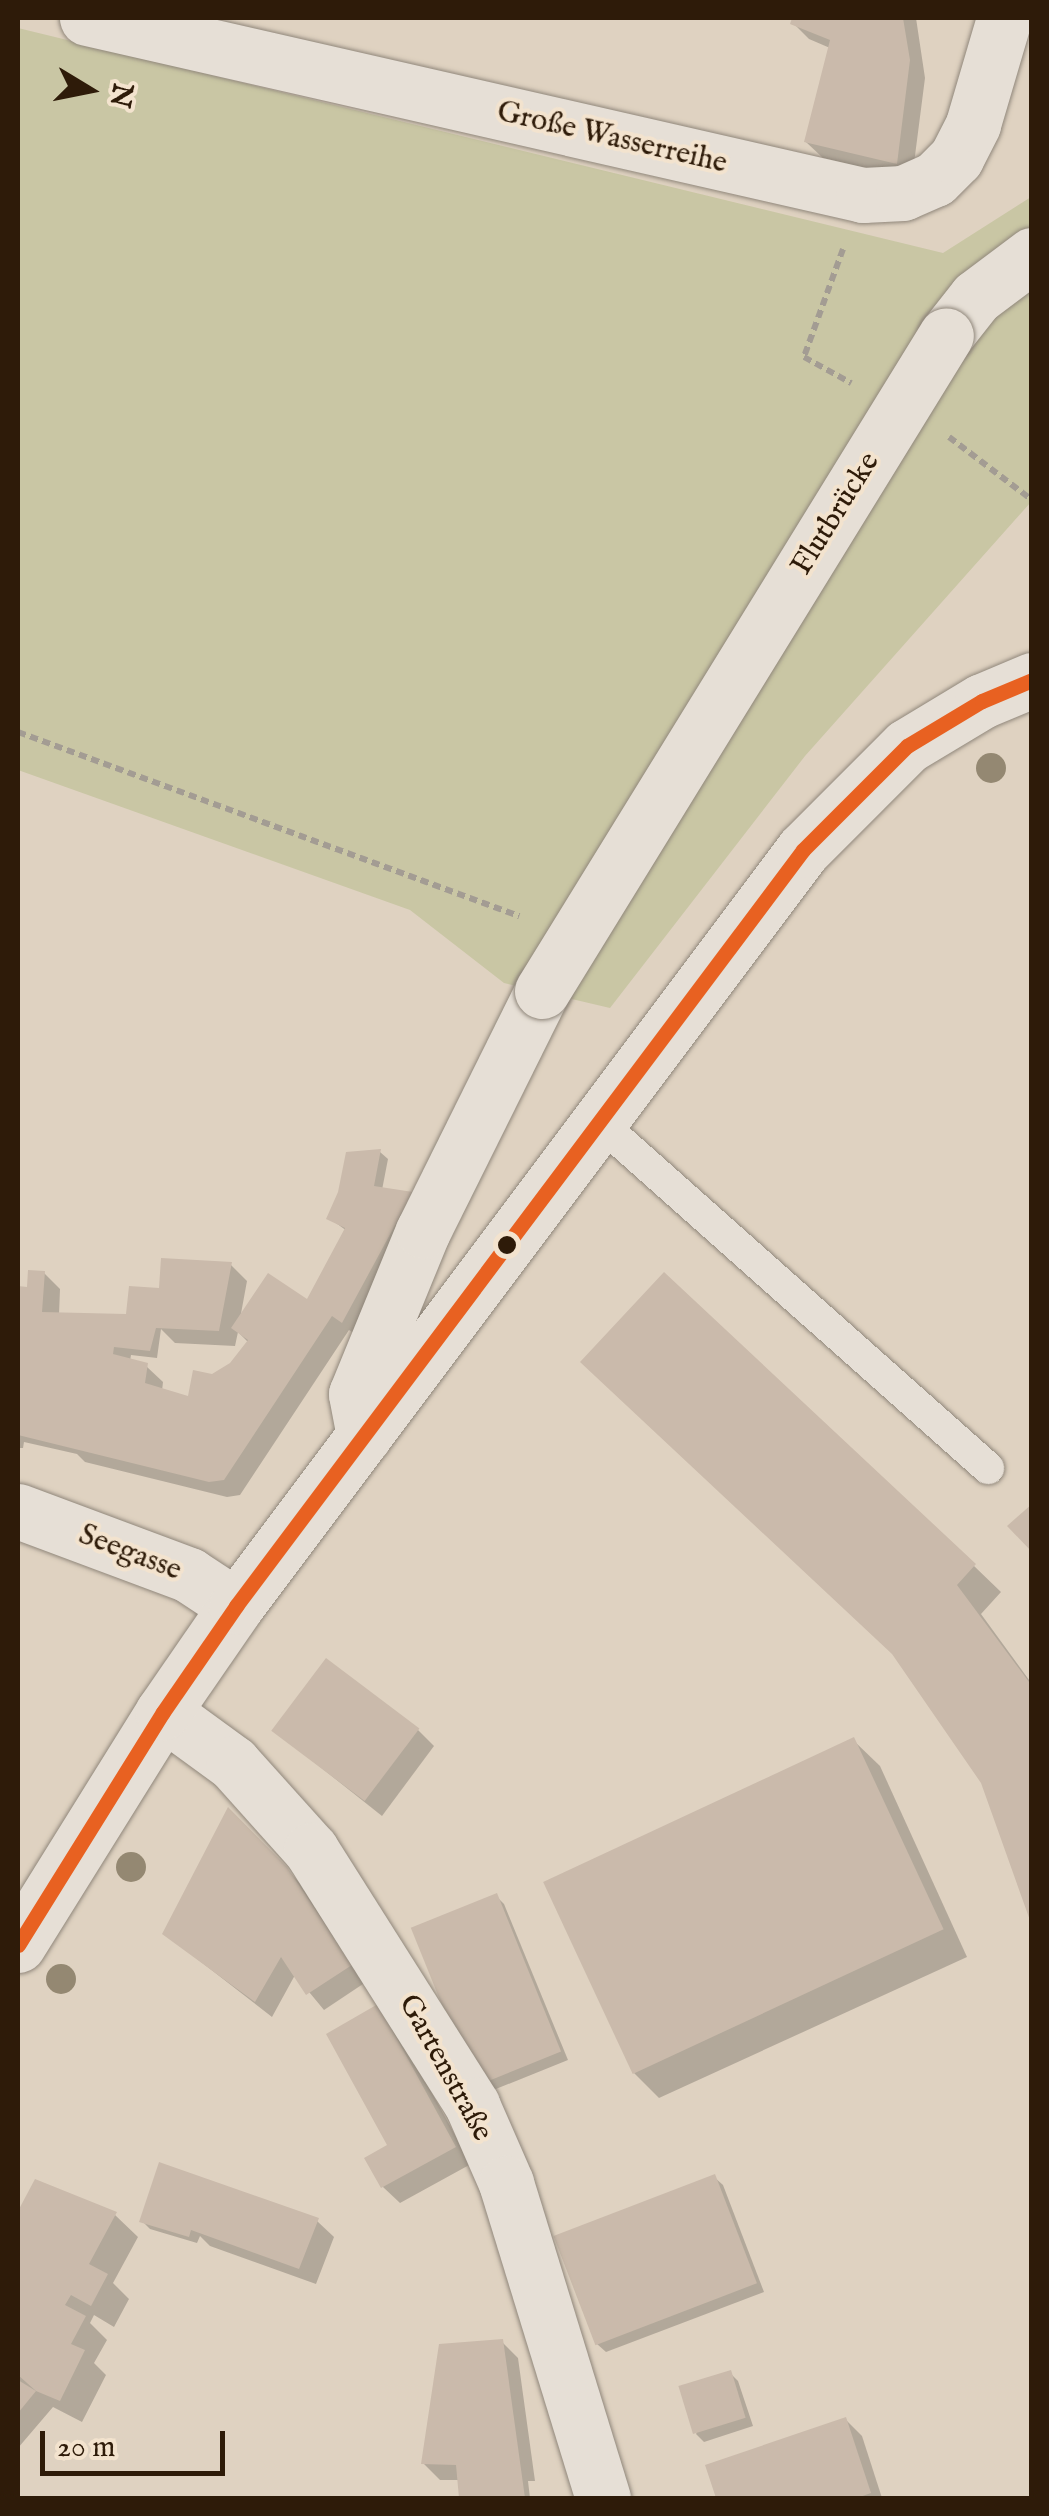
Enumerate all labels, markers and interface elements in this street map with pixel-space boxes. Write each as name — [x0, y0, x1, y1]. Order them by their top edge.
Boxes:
north arrow — [40, 40, 140, 140]
text: N — [101, 80, 139, 110]
street label: Große Wasserreihe — [494, 94, 730, 182]
street label: Flutbrücke — [784, 446, 888, 582]
unlabelled marker — [497, 1235, 517, 1255]
street label: Seegasse — [74, 1517, 186, 1589]
street label: Gartenstraße — [390, 1988, 500, 2148]
scale bar — [45, 2411, 230, 2473]
text: 20 m — [57, 2429, 116, 2467]

